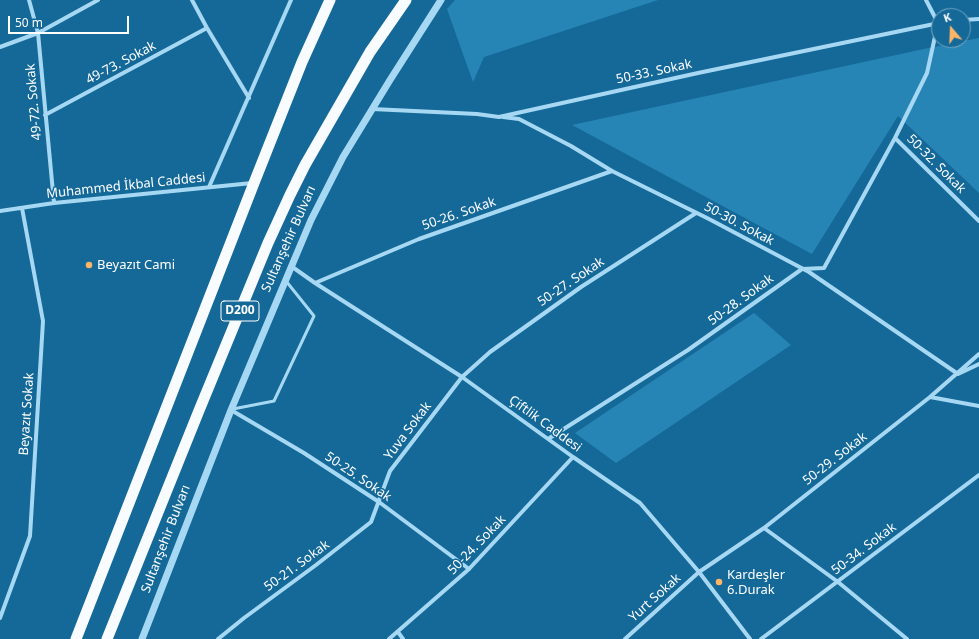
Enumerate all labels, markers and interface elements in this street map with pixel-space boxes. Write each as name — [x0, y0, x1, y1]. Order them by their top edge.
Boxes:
scale bar — [10, 8, 131, 34]
north arrow — [931, 8, 971, 48]
text: K — [941, 9, 953, 25]
text: 50 m — [15, 14, 43, 31]
street label: 49-73. Sokak — [83, 38, 159, 88]
street label: 50-33. Sokak — [615, 56, 693, 88]
street label: 49-72. Sokak — [23, 63, 45, 141]
street label: 50-32. Sokak — [903, 131, 969, 197]
street label: Muhammed İkbal Caddesi — [46, 170, 206, 202]
street label: Sultanşehir Bulvarı — [259, 183, 319, 295]
street label: 50-26. Sokak — [420, 194, 498, 234]
street label: 50-30. Sokak — [701, 199, 777, 249]
street label: 50-27. Sokak — [535, 254, 607, 310]
place label: Beyazıt Cami — [97, 257, 175, 273]
marker: Beyazıt Cami — [84, 260, 94, 270]
street label: 50-28. Sokak — [705, 271, 777, 329]
road number: D200 — [221, 301, 259, 321]
street label: Beyazıt Sokak — [16, 372, 38, 456]
street label: Çiftlik Caddesi — [506, 392, 584, 456]
street label: Yuva Sokak — [381, 399, 435, 463]
street label: 50-29. Sokak — [800, 429, 870, 489]
street label: 50-25. Sokak — [322, 449, 394, 505]
street label: Sultanşehir Bulvarı — [138, 483, 194, 595]
street label: 50-24. Sokak — [445, 512, 509, 578]
street label: 50-34. Sokak — [829, 520, 899, 578]
street label: 50-21. Sokak — [261, 537, 333, 595]
place label: Kardeşler 6.Durak — [727, 567, 785, 598]
street label: Yurt Sokak — [626, 571, 684, 625]
marker: Kardeşler 6.Durak — [714, 577, 724, 587]

